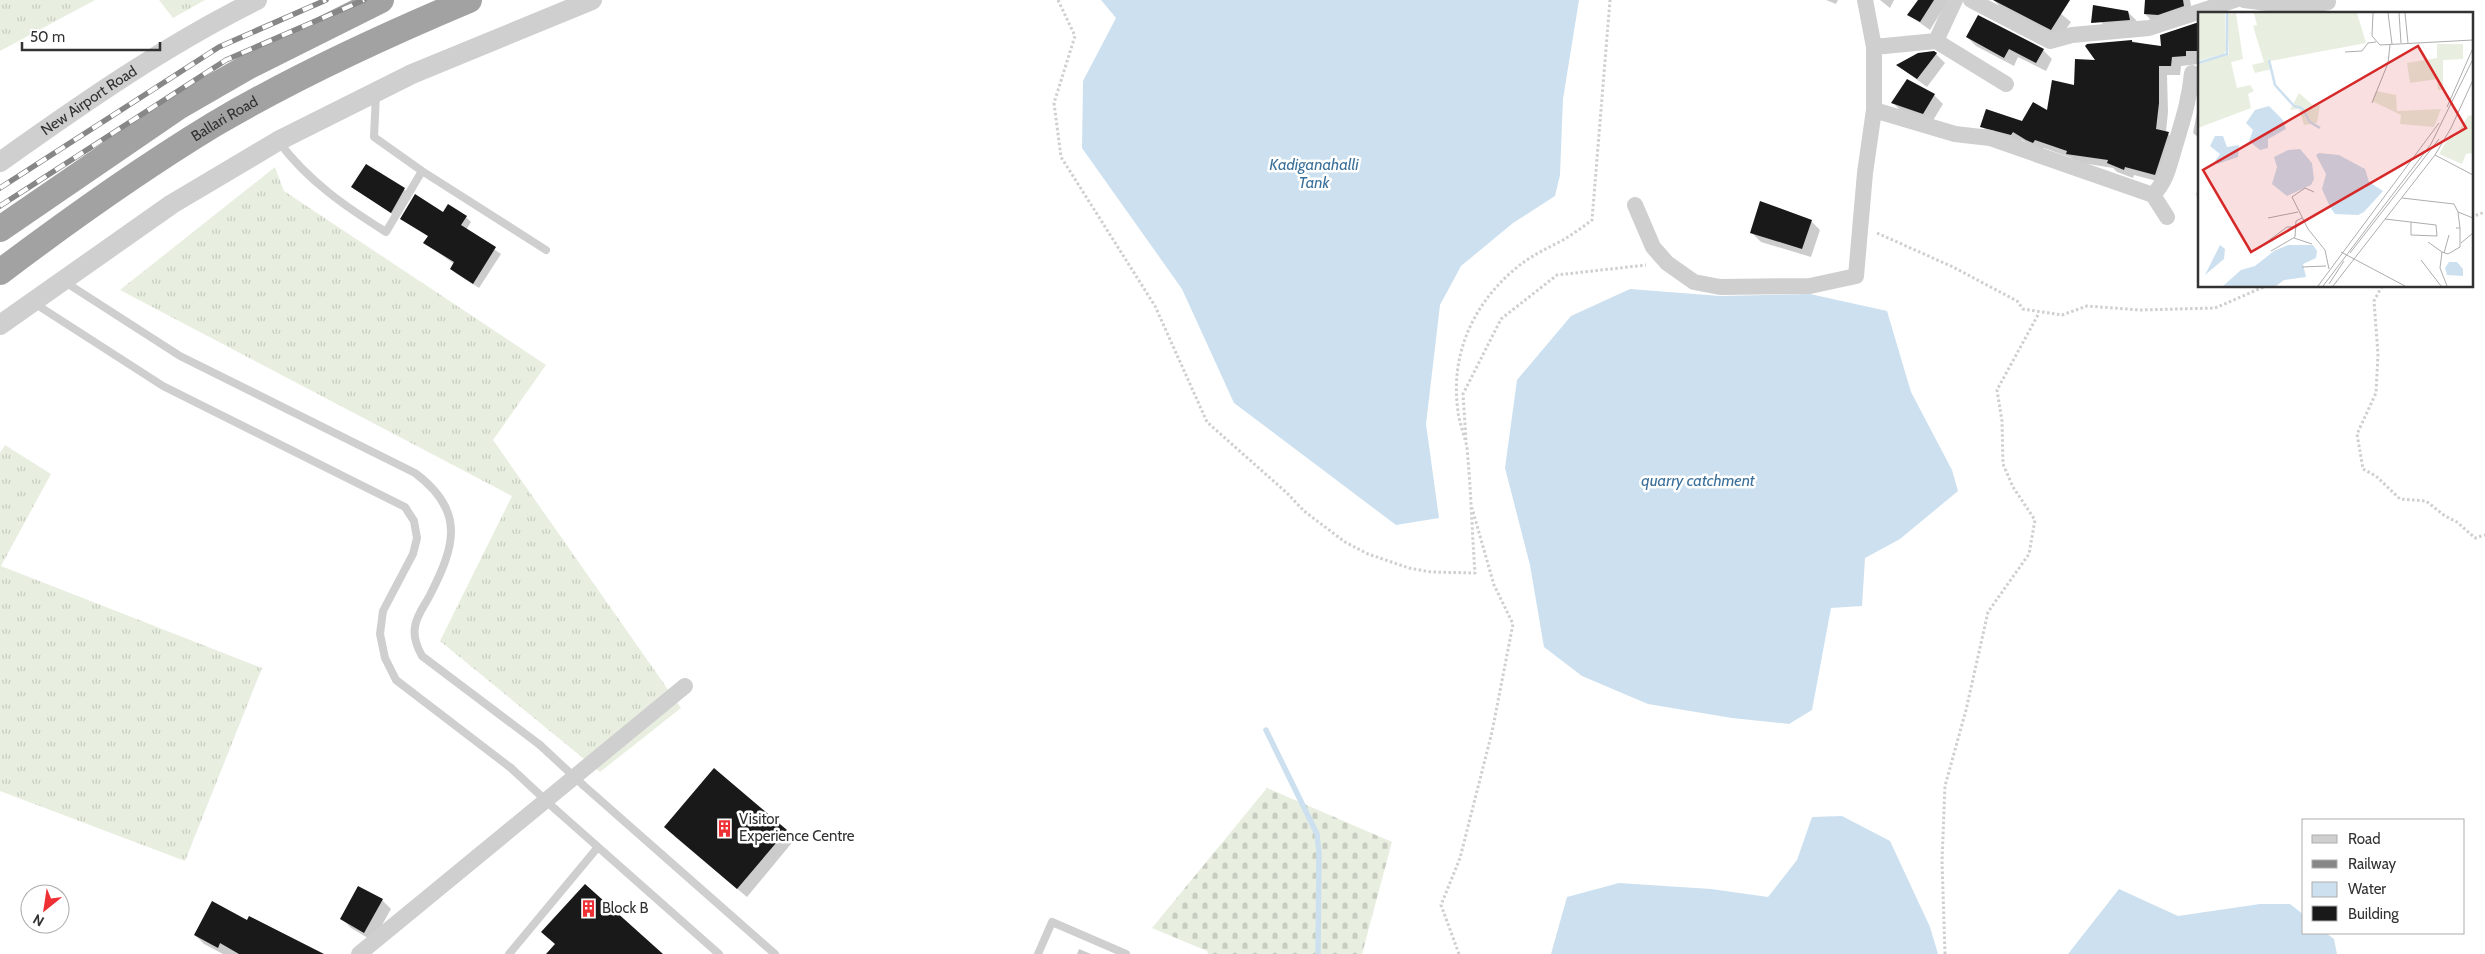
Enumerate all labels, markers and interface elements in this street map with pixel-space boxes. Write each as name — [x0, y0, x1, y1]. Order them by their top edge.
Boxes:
inset map — [2198, 12, 2472, 288]
scale bar — [22, 20, 160, 52]
text: 50 m — [30, 28, 65, 46]
street label: New Airport Road — [37, 62, 140, 139]
street label: Ballari Road — [188, 92, 261, 145]
water label: Kadiganahalli Tank — [1269, 155, 1359, 192]
water label: quarry catchment — [1641, 471, 1756, 490]
place label: Visitor Experience Centre — [739, 810, 855, 845]
building icon: Visitor Experience Centre — [715, 818, 735, 838]
legend — [2302, 819, 2465, 934]
text: Road — [2348, 830, 2381, 848]
text: Railway — [2348, 855, 2397, 873]
text: Water — [2348, 880, 2386, 898]
north arrow — [20, 884, 70, 934]
building icon: Block B — [578, 898, 598, 918]
place label: Block B — [602, 899, 648, 917]
text: Building — [2348, 905, 2399, 923]
text: N — [30, 910, 47, 931]

